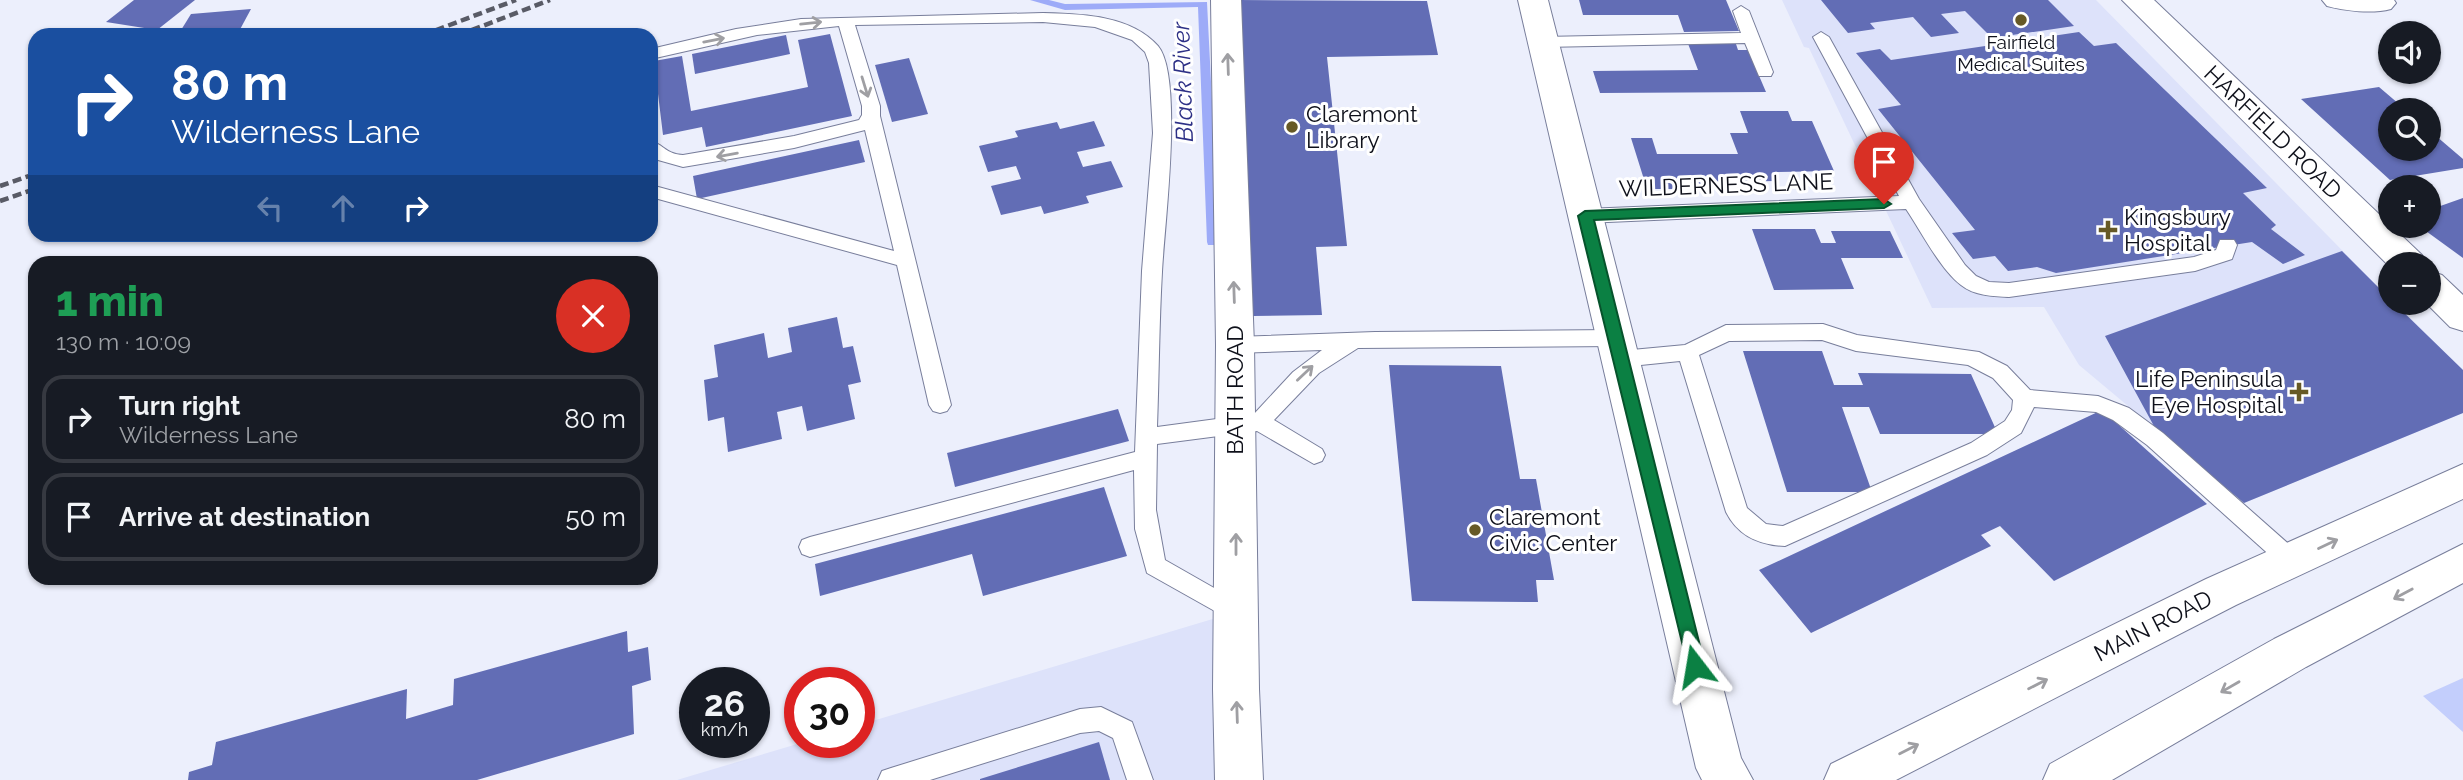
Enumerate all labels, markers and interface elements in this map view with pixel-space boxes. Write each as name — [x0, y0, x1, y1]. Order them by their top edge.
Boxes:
marker: Fairfield Medical Suites — [2013, 12, 2029, 28]
one-way arrow — [799, 17, 822, 30]
water label: Black River — [1166, 21, 1199, 143]
map controls — [2378, 21, 2441, 315]
button: sound — [2378, 21, 2441, 84]
place label: Fairfield Medical Suites — [1957, 31, 2085, 75]
one-way arrow — [702, 32, 725, 46]
one-way arrow — [1221, 53, 1235, 76]
text: 80 m — [171, 54, 288, 111]
icon: right — [56, 56, 147, 147]
street label: HARFIELD ROAD — [2199, 59, 2348, 204]
one-way arrow — [860, 76, 873, 98]
button: search — [2378, 98, 2441, 161]
place label: Claremont Library — [1306, 100, 1418, 153]
text: Wilderness Lane — [171, 113, 420, 150]
marker: Claremont Library — [1284, 119, 1300, 135]
pin — [1854, 132, 1914, 204]
icon: arrive — [1865, 143, 1903, 181]
one-way arrow — [716, 149, 739, 162]
street label: WILDERNESS LANE — [1618, 167, 1834, 202]
button: + — [2378, 175, 2441, 238]
icon: left — [251, 189, 289, 227]
icon: ahead — [324, 189, 362, 227]
icon: right — [397, 189, 435, 227]
place label: Kingsbury Hospital — [2124, 203, 2231, 256]
marker: Kingsbury Hospital — [2098, 220, 2118, 240]
button: − — [2378, 252, 2441, 315]
text: 1 min — [56, 277, 164, 326]
button: close — [556, 279, 630, 353]
one-way arrow — [1227, 281, 1241, 304]
street label: BATH ROAD — [1221, 325, 1248, 455]
text: 130 m · 10:09 — [56, 328, 191, 355]
one-way arrow — [1296, 365, 1314, 381]
place label: Life Peninsula Eye Hospital — [2135, 365, 2284, 418]
marker: Life Peninsula Eye Hospital — [2289, 382, 2309, 402]
text: Turn right — [119, 391, 240, 421]
icon: right — [60, 400, 98, 438]
text: 80 m — [564, 404, 626, 434]
text: Wilderness Lane — [119, 421, 298, 448]
icon: arrive — [60, 498, 98, 536]
text: Arrive at destination — [119, 502, 370, 532]
text: 50 m — [565, 502, 626, 532]
place label: Claremont Civic Center — [1489, 503, 1617, 556]
marker: Claremont Civic Center — [1467, 522, 1483, 538]
one-way arrow — [1229, 533, 1243, 556]
one-way arrow — [2317, 537, 2338, 550]
street label: MAIN ROAD — [2089, 584, 2216, 667]
one-way arrow — [2393, 587, 2413, 601]
position arrow — [1658, 629, 1732, 703]
speed limit sign: 30 — [784, 667, 875, 758]
one-way arrow — [2027, 676, 2048, 690]
one-way arrow — [2221, 680, 2241, 694]
text: 26 — [704, 683, 745, 724]
one-way arrow — [1230, 701, 1243, 724]
text: km/h — [701, 719, 748, 740]
one-way arrow — [1898, 741, 1919, 755]

